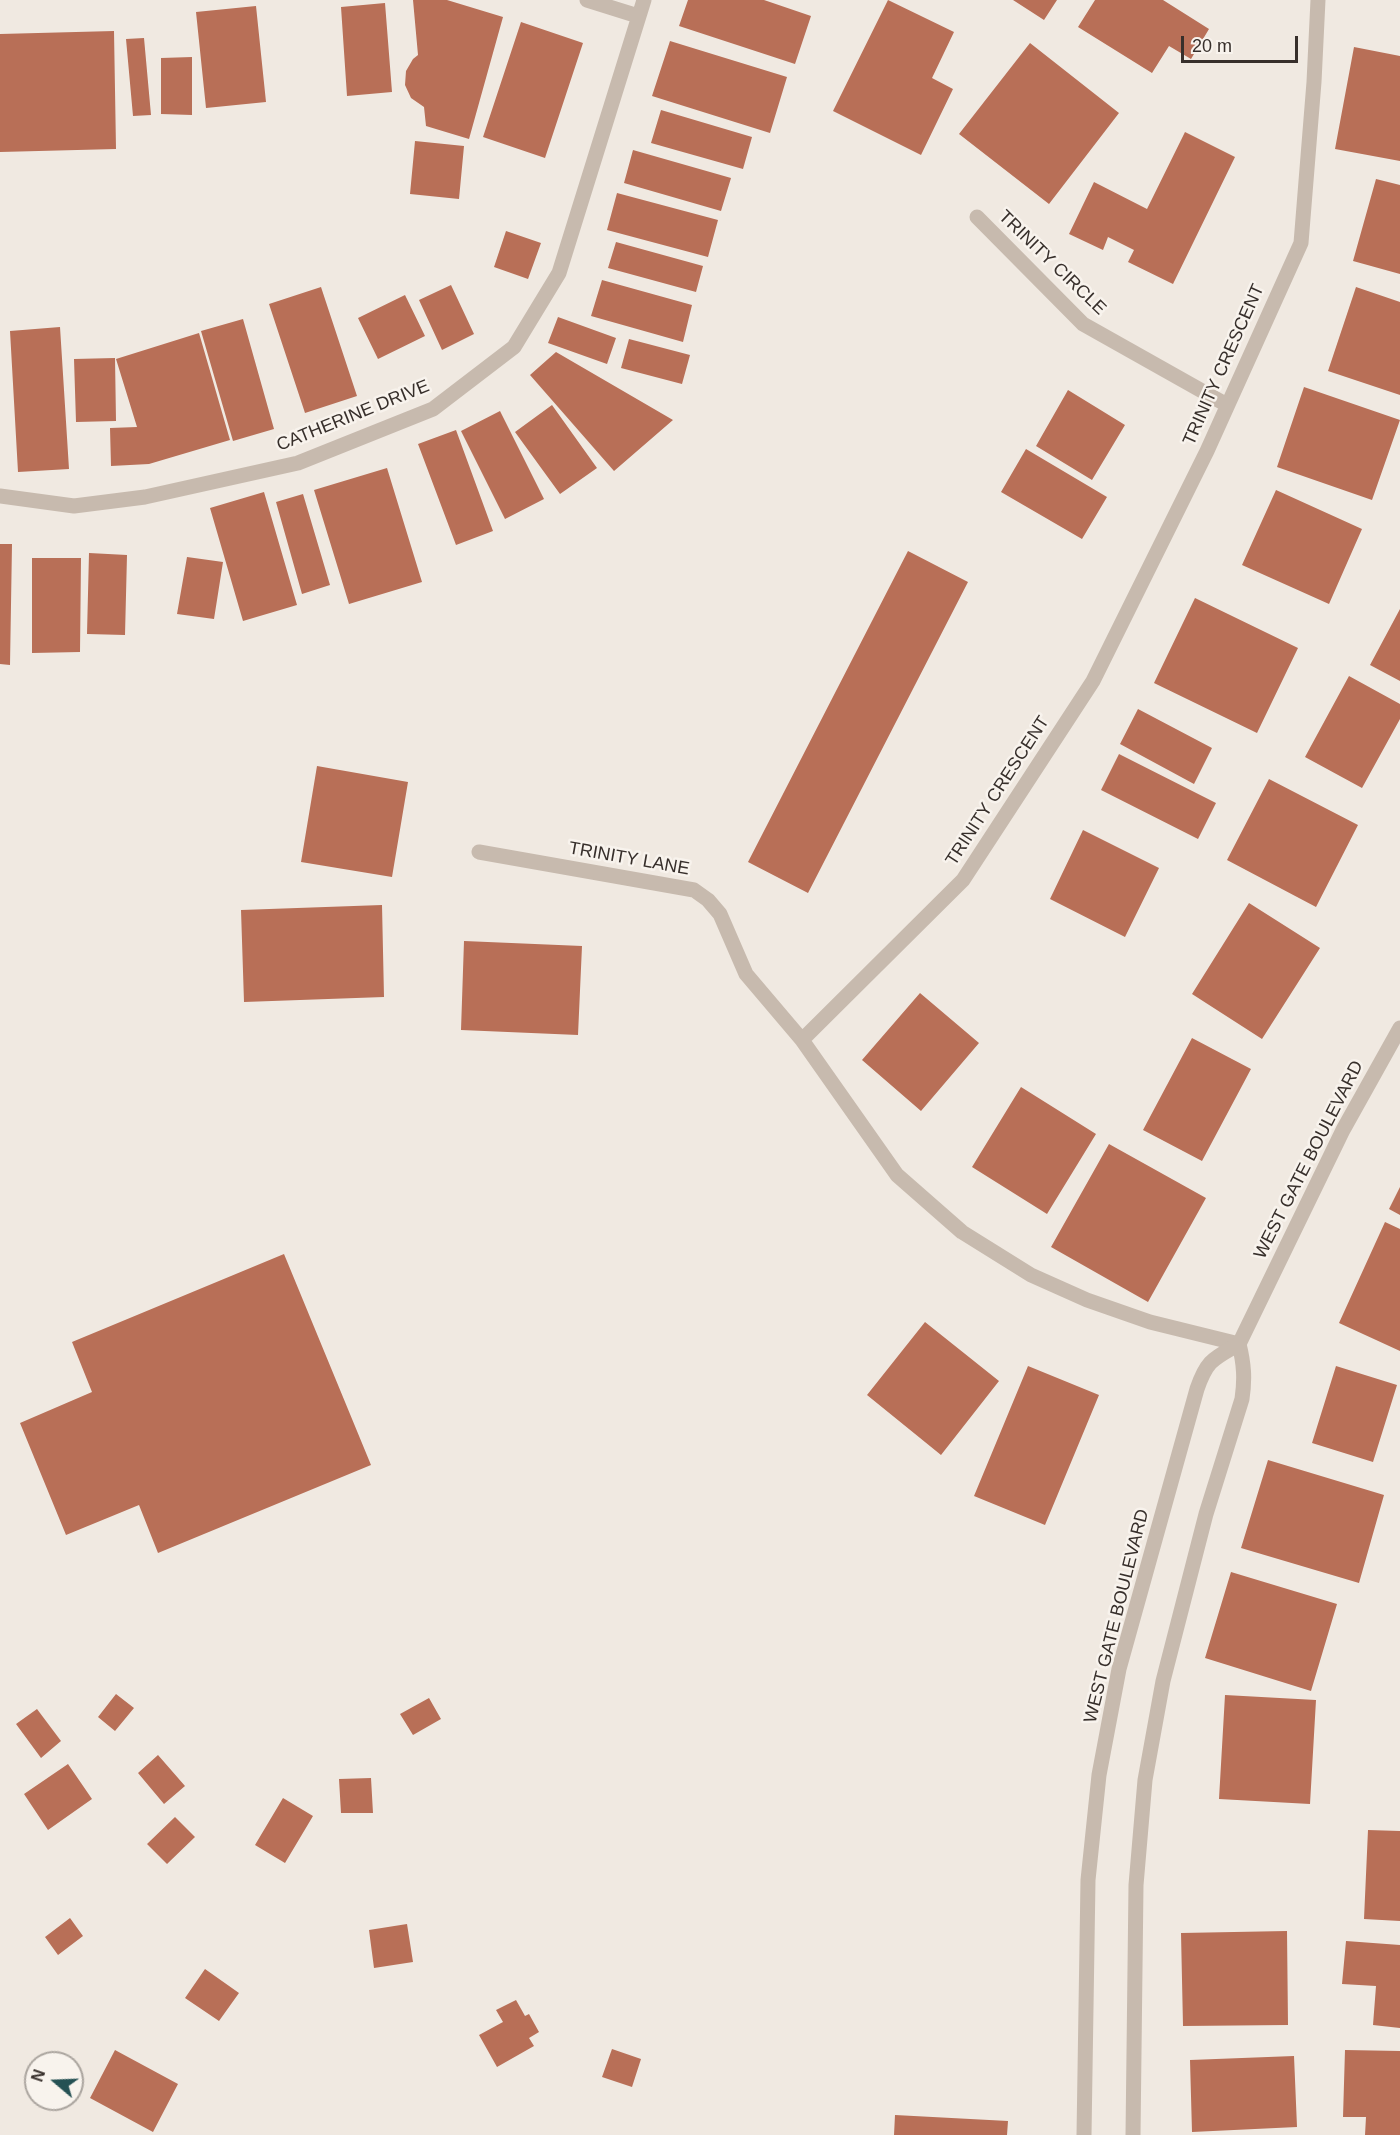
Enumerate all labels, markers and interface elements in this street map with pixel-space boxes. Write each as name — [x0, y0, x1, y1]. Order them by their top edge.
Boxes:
scale bar — [1184, 24, 1301, 62]
text: 20 m — [1192, 36, 1232, 56]
street label: TRINITY CIRCLE — [994, 206, 1110, 320]
street label: TRINITY CRESCENT — [1179, 281, 1269, 449]
street label: CATHERINE DRIVE — [274, 376, 432, 456]
street label: TRINITY CRESCENT — [942, 712, 1054, 870]
street label: TRINITY LANE — [567, 838, 691, 880]
street label: WEST GATE BOULEVARD — [1250, 1057, 1368, 1263]
street label: WEST GATE BOULEVARD — [1080, 1507, 1154, 1725]
north arrow — [24, 2051, 84, 2111]
text: N — [28, 2067, 48, 2084]

